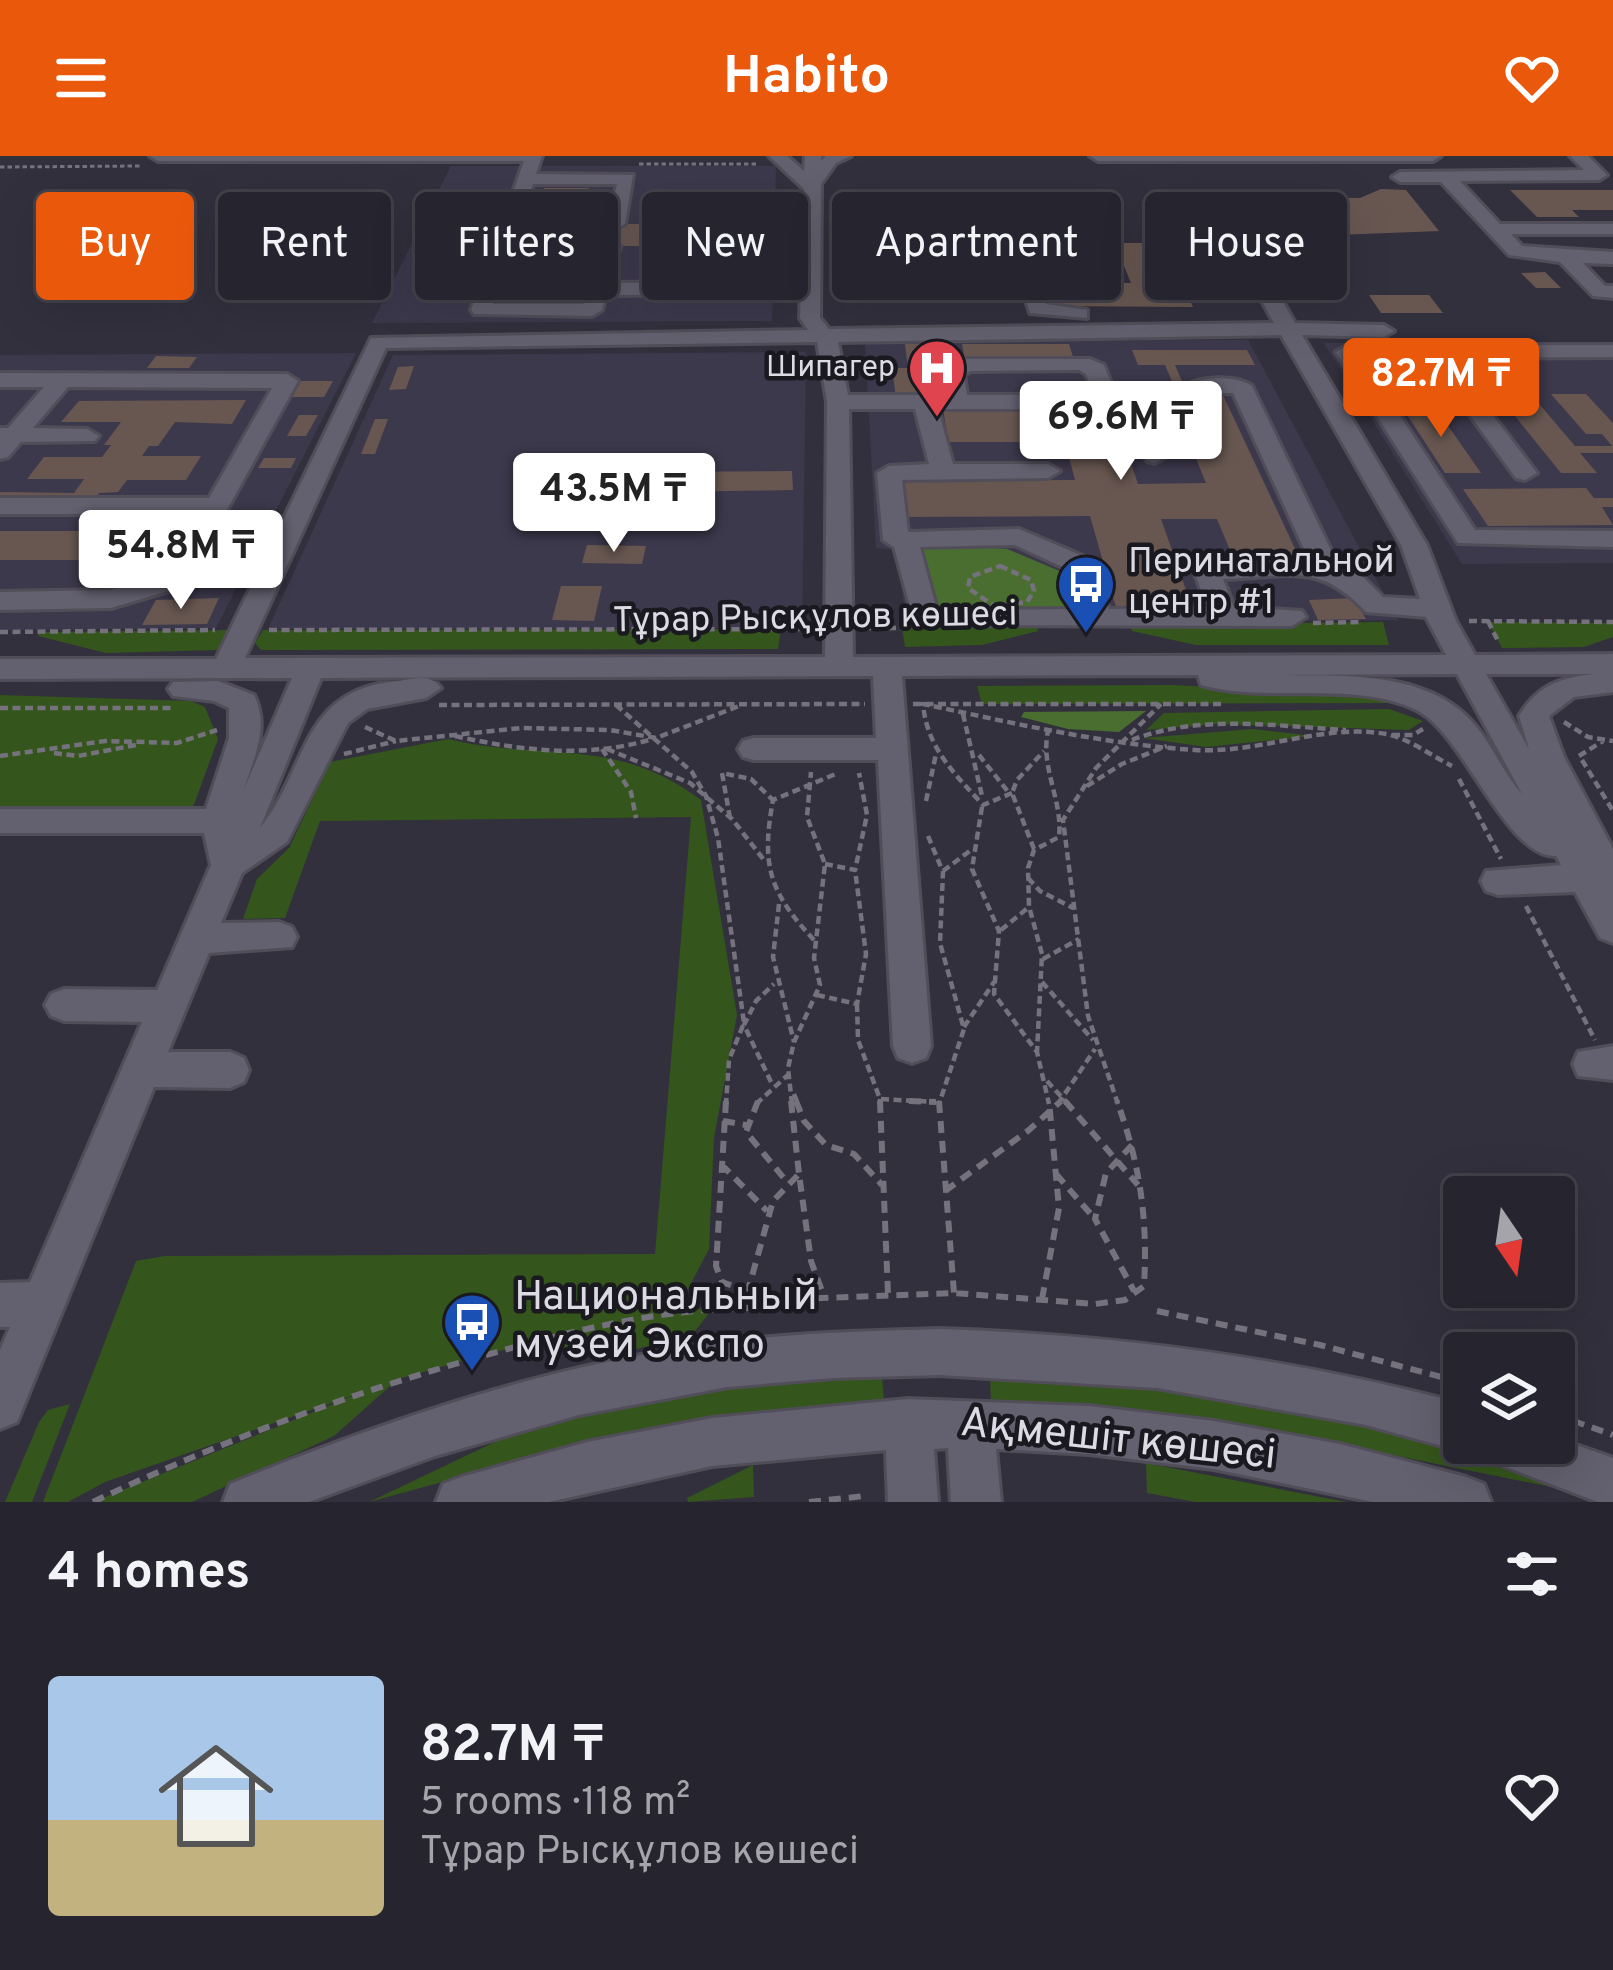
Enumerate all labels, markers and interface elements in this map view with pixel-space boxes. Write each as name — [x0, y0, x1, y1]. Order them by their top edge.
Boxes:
text: Habito — [723, 44, 890, 113]
icon: menu — [48, 45, 114, 111]
icon: heart — [1499, 45, 1565, 111]
chip: Buy — [36, 192, 194, 300]
chip: Rent — [218, 192, 391, 300]
chip: Filters — [415, 192, 618, 300]
chip: New — [642, 192, 808, 300]
chip: Apartment — [832, 192, 1121, 300]
chip: House — [1145, 192, 1347, 300]
hospital icon: Шипагер — [906, 337, 968, 419]
pin: 82.7M ₸ — [1330, 338, 1552, 440]
place label: Шипагер — [766, 350, 895, 387]
text: 82.7M ₸ — [1370, 352, 1512, 401]
pin: 69.6M ₸ — [1010, 381, 1232, 483]
text: 69.6M ₸ — [1047, 395, 1195, 444]
pin: 43.5M ₸ — [503, 453, 725, 555]
text: 43.5M ₸ — [540, 467, 688, 516]
pin: 54.8M ₸ — [70, 510, 292, 612]
text: 54.8M ₸ — [106, 524, 256, 573]
place label: Перинатальной центр #1 — [1128, 540, 1395, 627]
bus stop icon: Перинатальной центр #1 — [1055, 553, 1117, 635]
street label: Тұрар Рысқұлов көшесі — [612, 592, 1018, 646]
north arrow — [1443, 1176, 1575, 1308]
map controls — [1443, 1176, 1575, 1464]
place label: Национальный музей Экспо — [514, 1272, 818, 1373]
bus stop icon: Национальный музей Экспо — [441, 1291, 503, 1373]
button: layers — [1443, 1332, 1575, 1464]
street label: Ақмешіт көшесі — [957, 1398, 1279, 1484]
icon: filters — [1499, 1541, 1565, 1607]
text: 4 homes — [48, 1542, 250, 1607]
text: 82.7M ₸ — [420, 1715, 605, 1780]
icon: home — [144, 1724, 288, 1868]
icon: heart — [1499, 1763, 1565, 1829]
text: 5 rooms · 118 m² — [420, 1780, 690, 1829]
text: Тұрар Рысқұлов көшесі — [420, 1829, 859, 1878]

